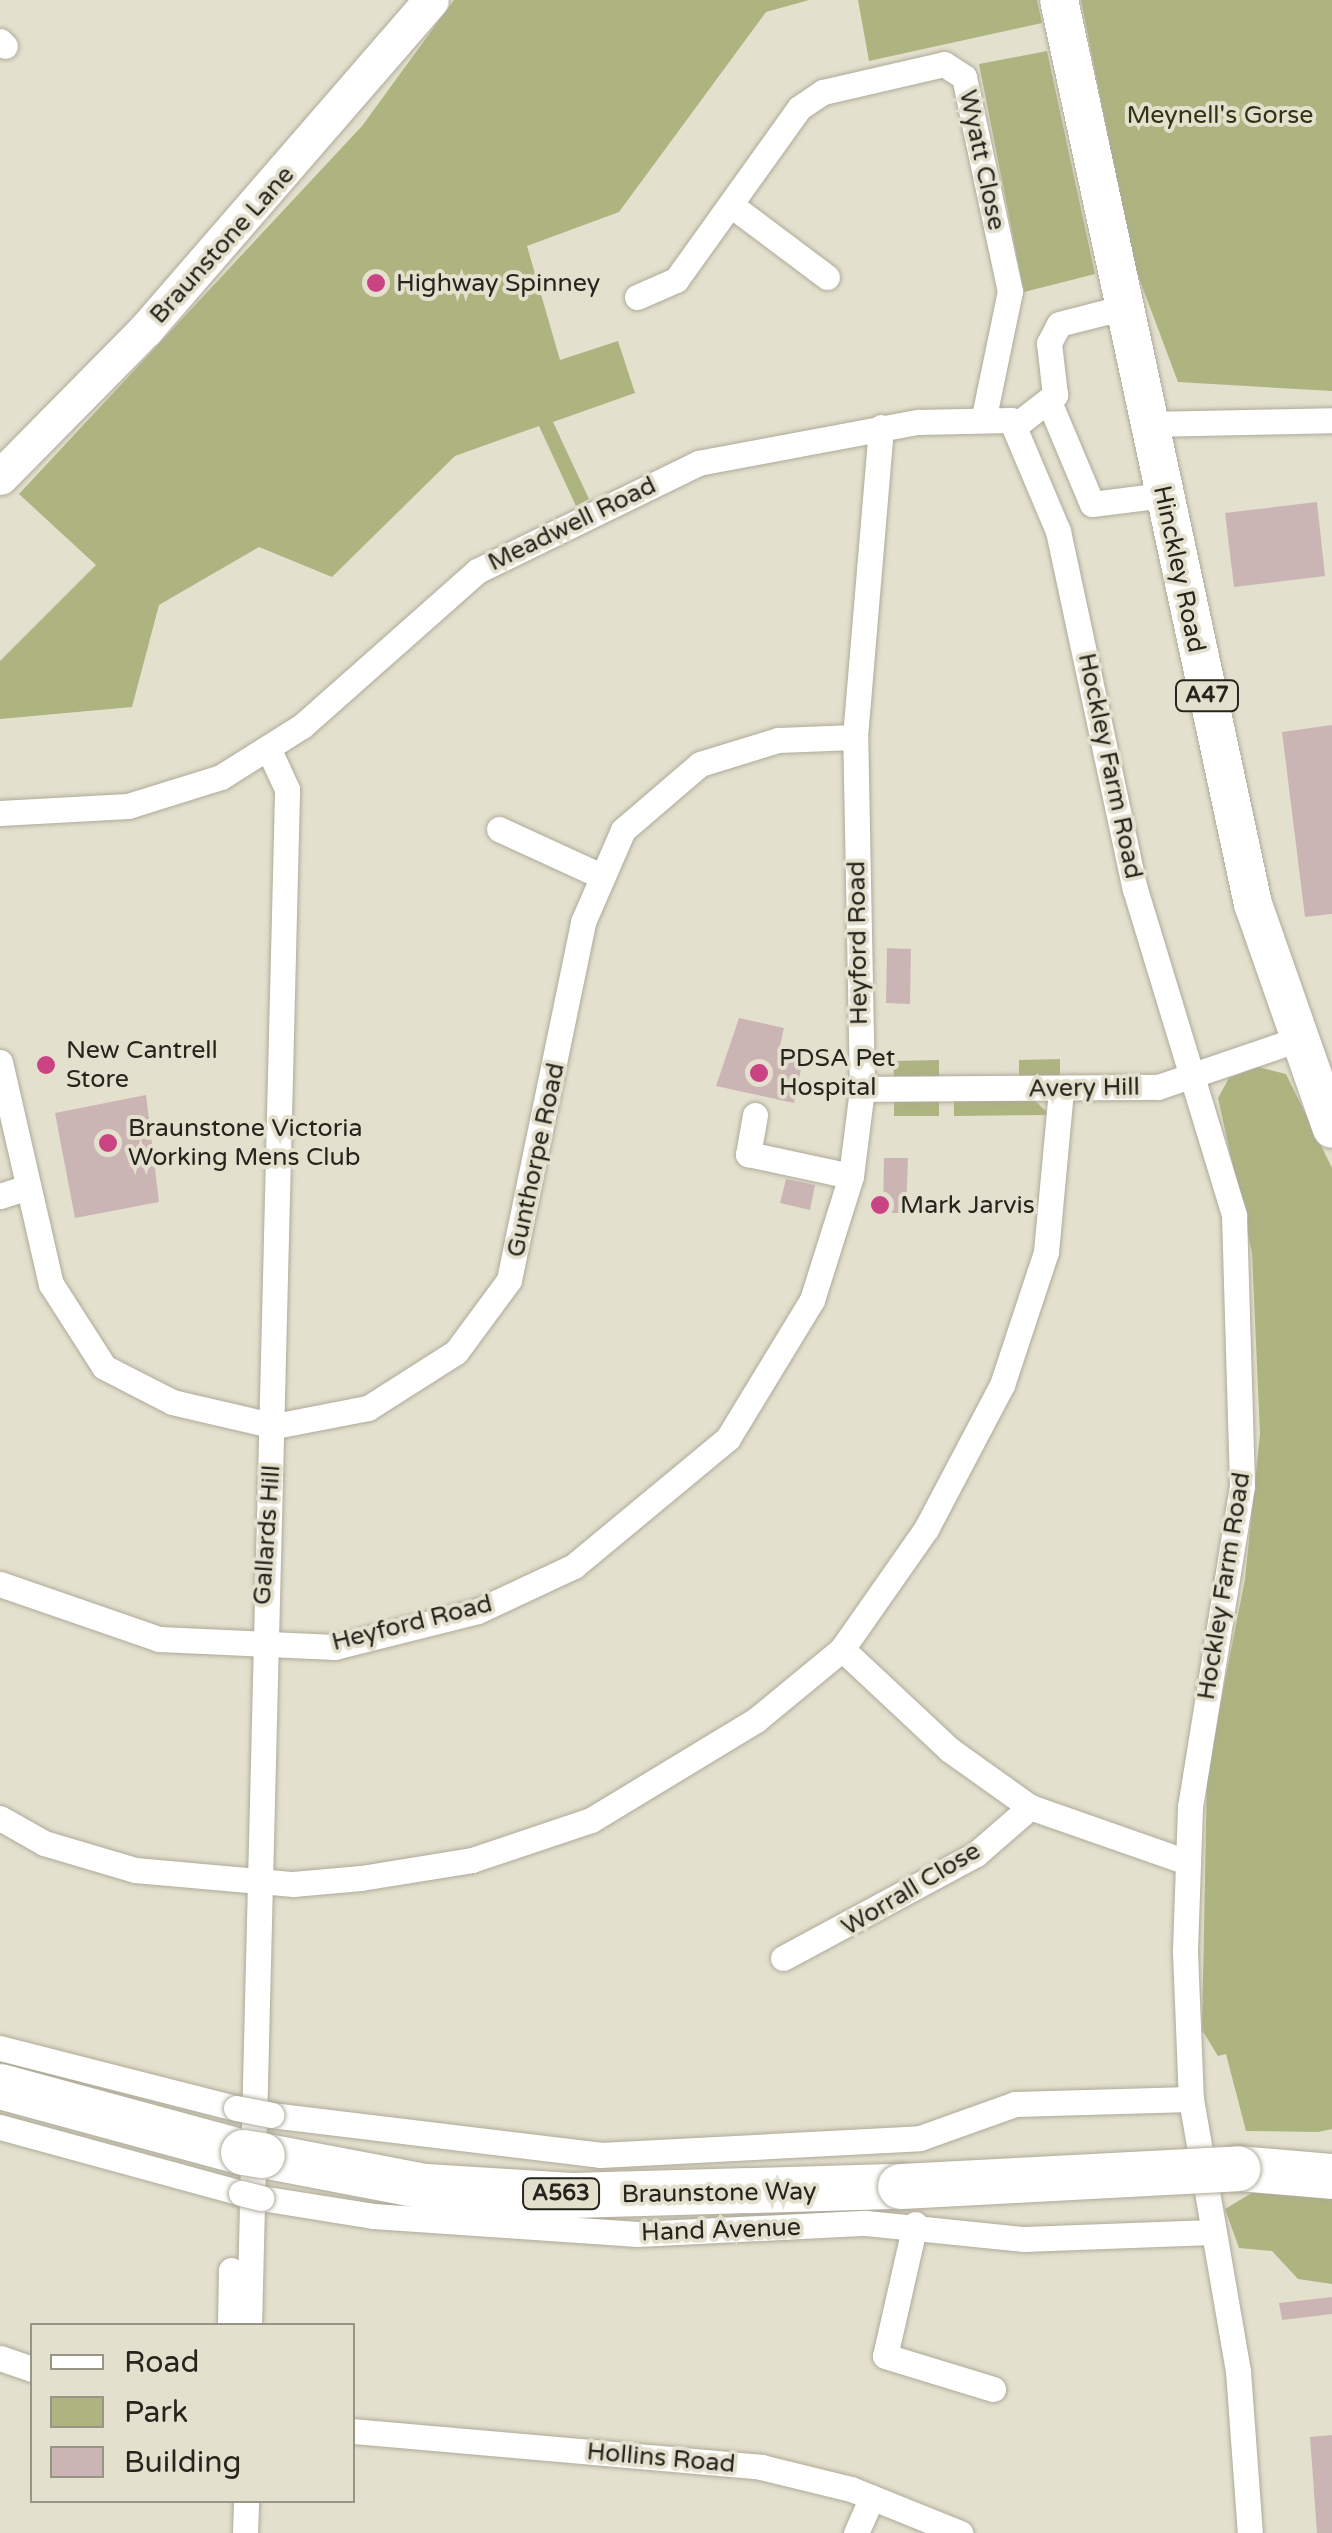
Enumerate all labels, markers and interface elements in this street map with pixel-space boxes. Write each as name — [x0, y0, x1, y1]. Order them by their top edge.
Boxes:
street label: Wyatt Close — [953, 87, 1011, 233]
park label: Meynell's Gorse — [1127, 100, 1313, 130]
street label: Braunstone Lane — [144, 160, 300, 330]
place label: Highway Spinney — [396, 268, 600, 298]
marker: Highway Spinney — [365, 272, 387, 294]
street label: Meadwell Road — [483, 470, 661, 578]
street label: Hinckley Road — [1147, 483, 1211, 655]
street label: Hockley Farm Road — [1071, 650, 1149, 882]
road number: A47 — [1174, 679, 1240, 713]
street label: Heyford Road — [842, 861, 874, 1025]
place label: New Cantrell Store — [66, 1036, 218, 1095]
place label: PDSA Pet Hospital — [779, 1044, 895, 1103]
marker: New Cantrell Store — [35, 1054, 57, 1076]
street label: Gunthorpe Road — [501, 1060, 571, 1260]
marker: PDSA Pet Hospital — [748, 1062, 770, 1084]
street label: Avery Hill — [1028, 1072, 1140, 1104]
place label: Braunstone Victoria Working Mens Club — [128, 1114, 363, 1173]
marker: Braunstone Victoria Working Mens Club — [97, 1132, 119, 1154]
place label: Mark Jarvis — [900, 1190, 1035, 1220]
marker: Mark Jarvis — [869, 1194, 891, 1216]
street label: Gallards Hill — [247, 1464, 287, 1606]
street label: Hockley Farm Road — [1191, 1470, 1257, 1702]
street label: Heyford Road — [329, 1589, 495, 1657]
street label: Worrall Close — [836, 1836, 986, 1942]
street label: Braunstone Way — [621, 2176, 817, 2210]
road number: A563 — [521, 2177, 601, 2211]
street label: Hand Avenue — [641, 2212, 801, 2248]
legend — [30, 2323, 355, 2503]
text: Road — [124, 2344, 199, 2381]
text: Park — [124, 2394, 188, 2431]
street label: Hollins Road — [586, 2437, 736, 2479]
text: Building — [124, 2444, 241, 2481]

